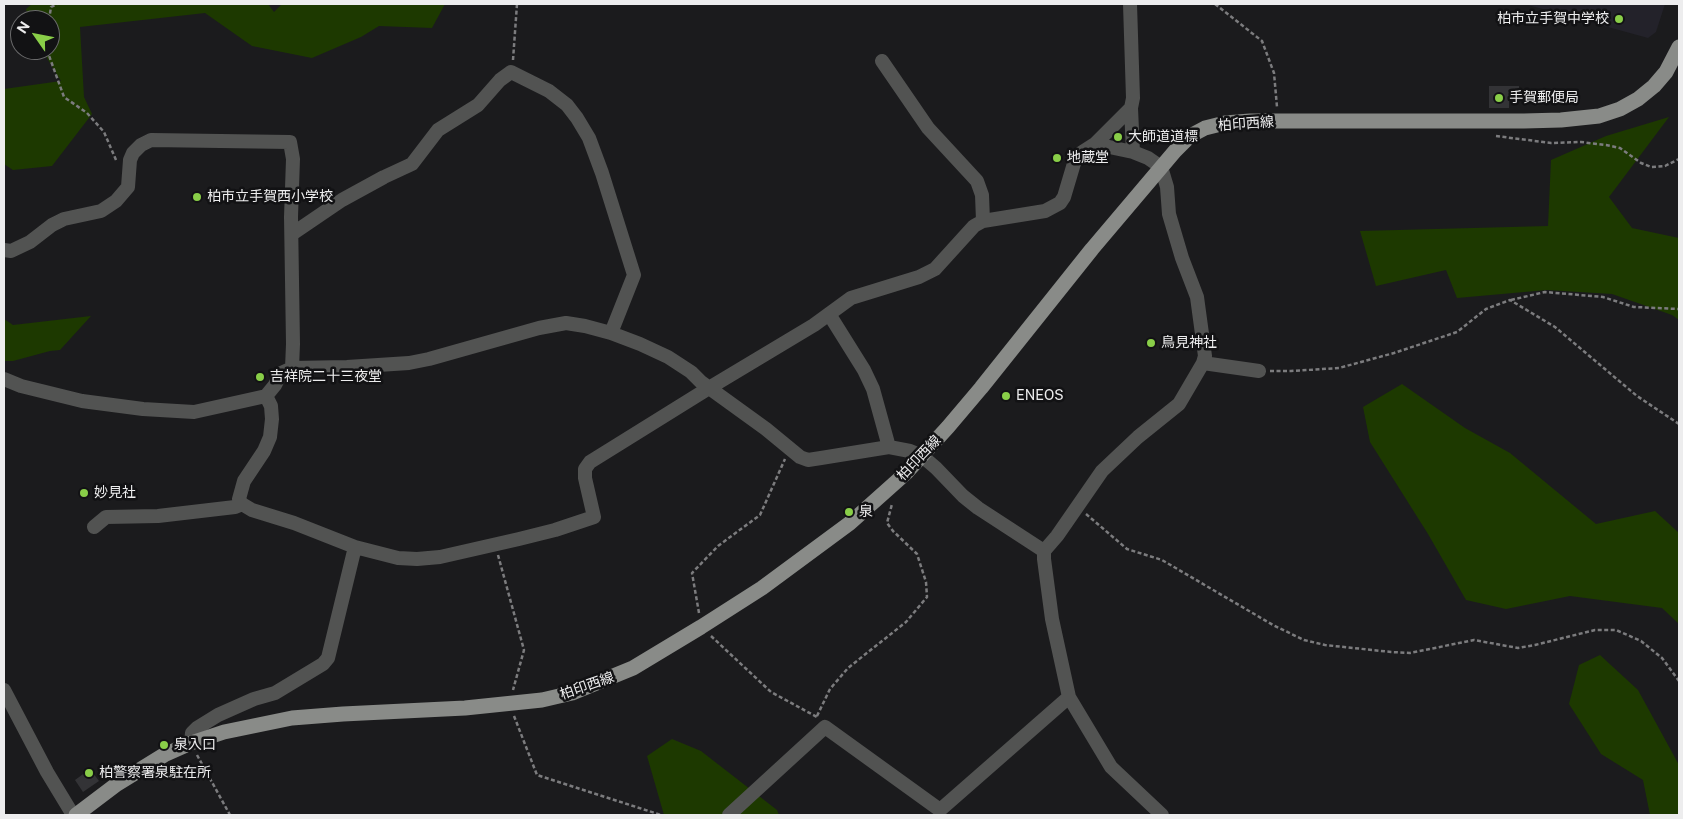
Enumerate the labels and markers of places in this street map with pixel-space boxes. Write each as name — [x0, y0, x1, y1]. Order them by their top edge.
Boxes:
place label: 柏市立手賀中学校 — [1497, 11, 1609, 27]
marker: 柏市立手賀中学校 — [1613, 13, 1625, 25]
place label: 手賀郵便局 — [1509, 90, 1579, 106]
marker: 手賀郵便局 — [1493, 92, 1505, 104]
place label: 大師道道標 — [1128, 129, 1198, 145]
marker: 大師道道標 — [1112, 131, 1124, 143]
place label: 地蔵堂 — [1067, 150, 1109, 166]
marker: 地蔵堂 — [1051, 152, 1063, 164]
place label: 柏市立手賀西小学校 — [207, 189, 333, 205]
marker: 柏市立手賀西小学校 — [191, 191, 203, 203]
place label: 鳥見神社 — [1161, 335, 1217, 351]
marker: 鳥見神社 — [1145, 337, 1157, 349]
place label: 吉祥院二十三夜堂 — [270, 369, 382, 385]
marker: 吉祥院二十三夜堂 — [254, 371, 266, 383]
place label: ENEOS — [1016, 388, 1064, 404]
marker: ENEOS — [1000, 390, 1012, 402]
place label: 妙見社 — [94, 485, 136, 501]
marker: 妙見社 — [78, 487, 90, 499]
place label: 泉 — [859, 504, 873, 520]
marker: 泉 — [843, 506, 855, 518]
place label: 泉入口 — [174, 737, 216, 753]
marker: 泉入口 — [158, 739, 170, 751]
place label: 柏警察署泉駐在所 — [99, 765, 211, 781]
marker: 柏警察署泉駐在所 — [83, 767, 95, 779]

